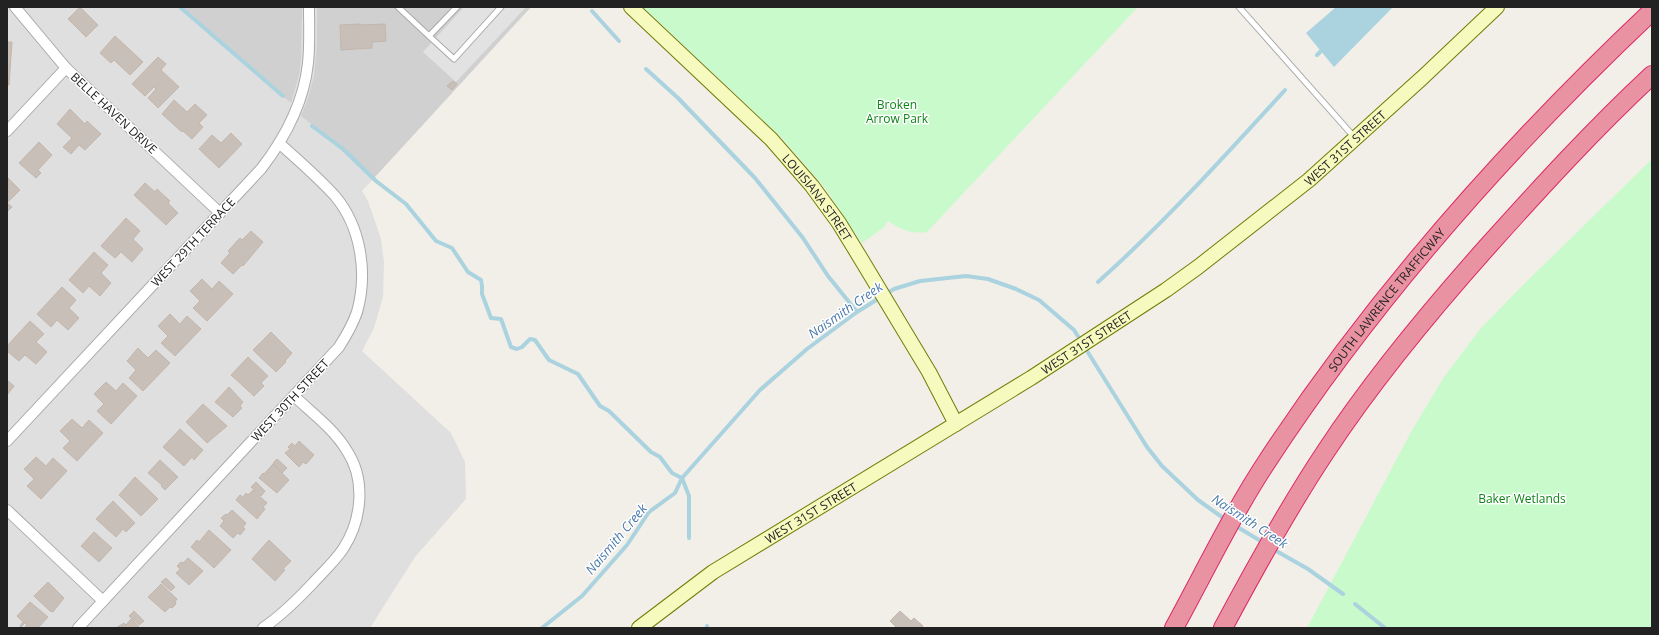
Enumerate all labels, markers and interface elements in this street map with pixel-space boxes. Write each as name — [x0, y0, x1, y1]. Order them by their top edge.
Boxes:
street label: BELLE HAVEN DRIVE — [67, 68, 161, 158]
park label: Broken Arrow Park — [866, 96, 929, 127]
street label: WEST 31ST STREET — [1300, 106, 1390, 189]
street label: LOUISIANA STREET — [779, 150, 856, 244]
street label: WEST 29TH TERRACE — [147, 194, 239, 290]
street label: SOUTH LAWRENCE TRAFFICWAY — [1324, 224, 1449, 375]
water label: Naismith Creek — [804, 277, 886, 342]
street label: WEST 31ST STREET — [1038, 306, 1135, 378]
street label: WEST 30TH STREET — [247, 355, 333, 445]
street label: WEST 31ST STREET — [761, 478, 860, 547]
water label: Naismith Creek — [1209, 490, 1292, 553]
park label: Baker Wetlands — [1478, 490, 1566, 507]
water label: Naismith Creek — [581, 499, 651, 578]

